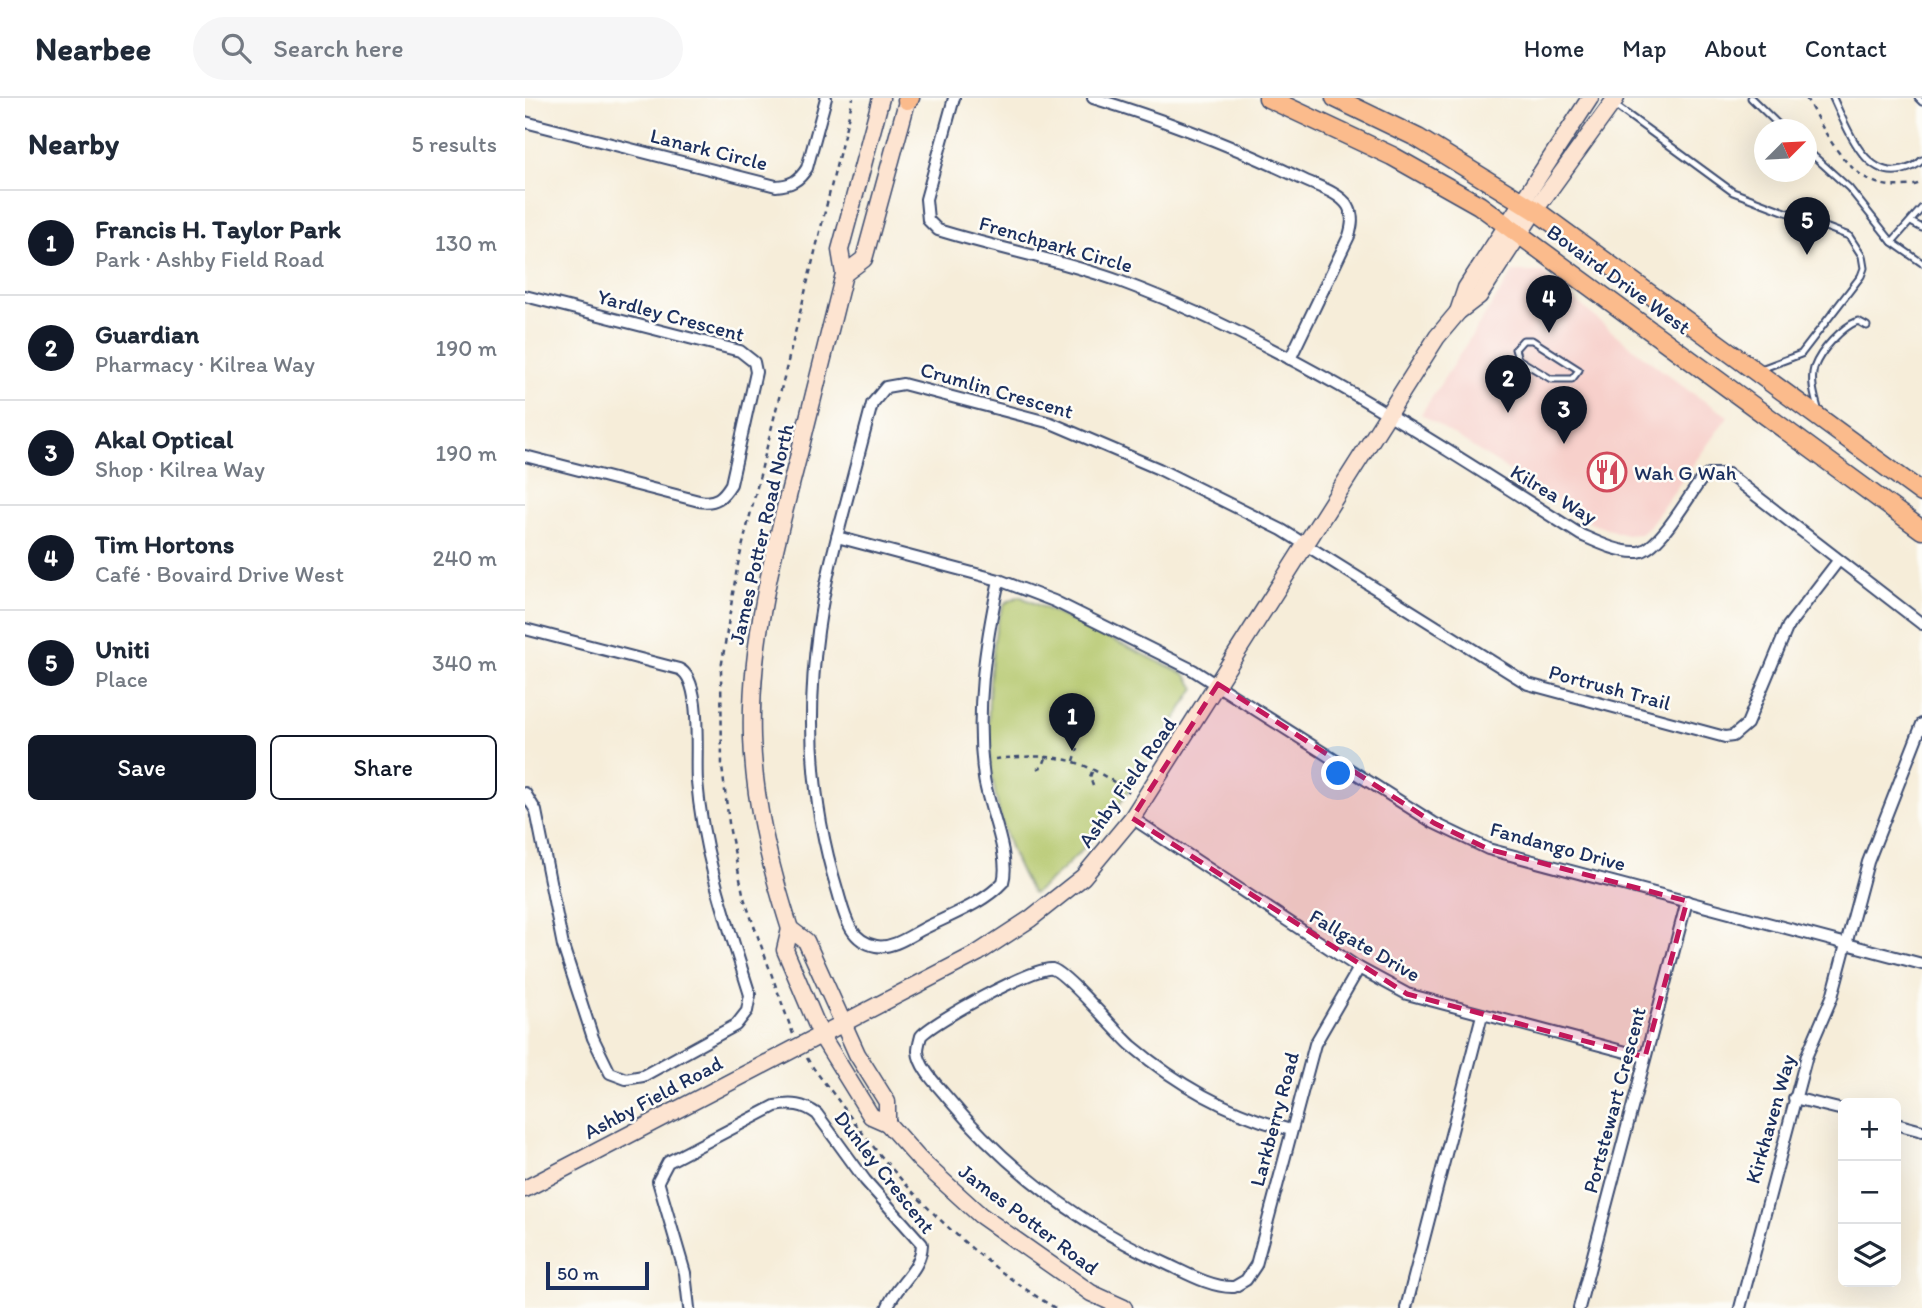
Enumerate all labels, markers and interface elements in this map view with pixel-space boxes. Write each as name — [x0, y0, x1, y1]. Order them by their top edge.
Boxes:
search box — [193, 17, 683, 80]
text: Nearbee — [35, 29, 151, 68]
icon: search — [217, 29, 255, 67]
text: Search here — [273, 32, 404, 64]
text: Home — [1524, 34, 1584, 63]
text: Map — [1622, 34, 1666, 63]
text: About — [1704, 34, 1767, 63]
text: Contact — [1805, 34, 1887, 63]
north arrow — [1754, 119, 1817, 182]
street label: Lanark Circle — [648, 122, 770, 176]
text: Nearby — [28, 125, 119, 162]
text: 5 results — [411, 130, 497, 158]
pin: 5 — [1784, 197, 1830, 255]
street label: Frenchpark Circle — [976, 210, 1136, 278]
text: Francis H. Taylor Park — [95, 213, 341, 245]
street label: Bovaird Drive West — [1542, 219, 1696, 339]
text: 1 — [46, 229, 56, 257]
text: 130 m — [435, 229, 497, 257]
text: Park · Ashby Field Road — [95, 245, 324, 273]
pin: 4 — [1526, 275, 1572, 333]
street label: Yardley Crescent — [595, 283, 747, 347]
text: Guardian — [95, 318, 199, 350]
text: 2 — [45, 334, 57, 362]
text: 190 m — [436, 334, 497, 362]
text: Pharmacy · Kilrea Way — [95, 350, 315, 378]
pin: 2 — [1485, 355, 1531, 413]
street label: Crumlin Crescent — [918, 356, 1076, 424]
pin: 3 — [1541, 386, 1587, 444]
street label: James Potter Road North — [723, 420, 799, 647]
text: Akal Optical — [95, 423, 233, 455]
text: 3 — [45, 439, 57, 467]
text: 190 m — [436, 439, 497, 467]
restaurant icon: Wah G Wah — [1586, 451, 1628, 493]
text: Shop · Kilrea Way — [95, 455, 265, 483]
street label: Kilrea Way — [1506, 458, 1602, 530]
place label: Wah G Wah — [1634, 460, 1737, 485]
text: Tim Hortons — [95, 528, 234, 560]
text: 4 — [44, 544, 58, 572]
text: 240 m — [432, 544, 497, 572]
text: Café · Bovaird Drive West — [95, 560, 344, 588]
text: Uniti — [95, 633, 150, 665]
text: 5 — [45, 649, 57, 677]
text: 340 m — [432, 649, 497, 677]
street label: Portrush Trail — [1546, 659, 1674, 715]
text: Place — [95, 665, 148, 693]
pin: 1 — [1049, 693, 1095, 751]
street label: Ashby Field Road — [1073, 712, 1181, 852]
button: Save — [28, 735, 256, 800]
button: Share — [270, 735, 497, 800]
your location — [1321, 756, 1355, 790]
street label: Fandango Drive — [1487, 816, 1629, 876]
street label: Fallgate Drive — [1305, 903, 1425, 987]
street label: Portstewart Crescent — [1577, 1004, 1651, 1196]
street label: Larkberry Road — [1244, 1049, 1304, 1189]
street label: Ashby Field Road — [579, 1050, 727, 1144]
street label: Kirkhaven Way — [1740, 1051, 1800, 1186]
map controls — [1838, 1098, 1901, 1287]
button: + — [1838, 1098, 1901, 1161]
street label: Dunley Crescent — [829, 1106, 941, 1238]
street label: James Potter Road — [954, 1158, 1104, 1280]
button: − — [1838, 1161, 1901, 1224]
button: layers — [1838, 1224, 1901, 1287]
scale bar — [546, 1259, 649, 1291]
text: 50 m — [557, 1262, 599, 1285]

